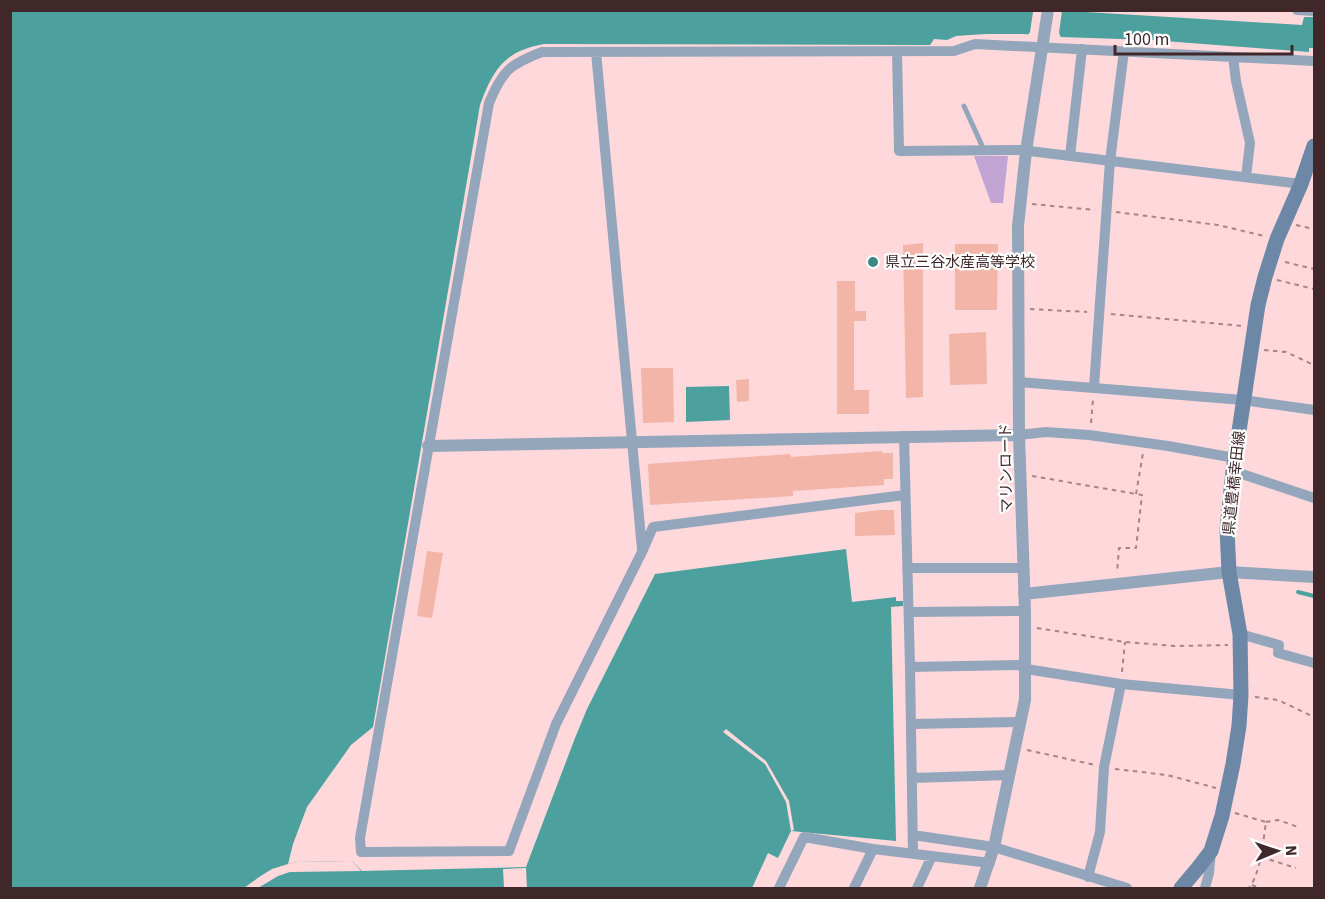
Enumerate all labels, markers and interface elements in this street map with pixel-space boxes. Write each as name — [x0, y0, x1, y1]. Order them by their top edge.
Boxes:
scale bar — [1115, 18, 1292, 56]
text: 100 m — [1124, 27, 1169, 52]
place label: 県立三谷水産高等学校 — [885, 252, 1035, 273]
marker: 県立三谷水産高等学校 — [866, 255, 880, 269]
street label: マリンロード — [995, 423, 1018, 513]
street label: 県道豊橋幸田線 — [1219, 430, 1250, 536]
north arrow — [1247, 821, 1307, 881]
text: N — [1280, 845, 1302, 856]

